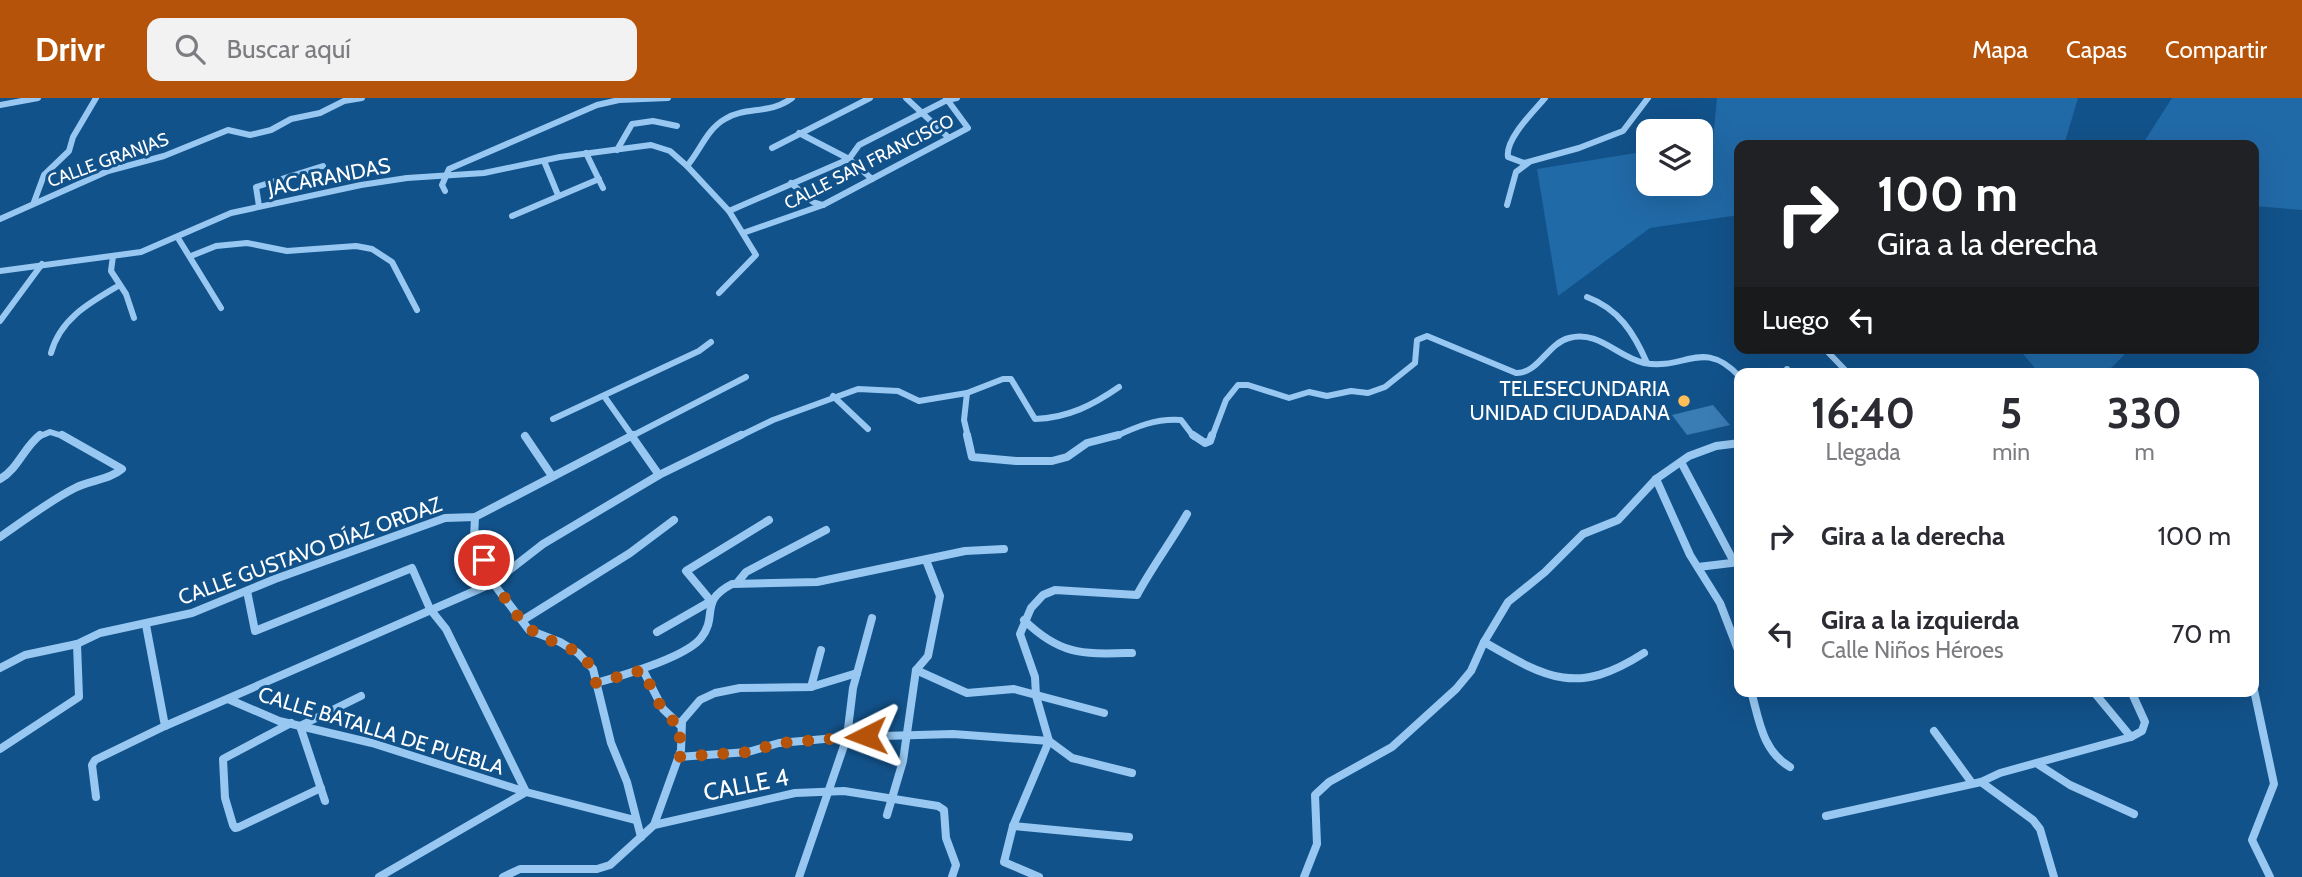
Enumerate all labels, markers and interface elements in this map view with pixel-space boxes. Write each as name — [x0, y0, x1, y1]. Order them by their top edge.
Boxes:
search box — [147, 18, 637, 81]
text: Drivr — [35, 29, 105, 69]
icon: search — [171, 30, 209, 68]
text: Buscar aquí — [227, 33, 351, 65]
text: Mapa — [1972, 35, 2028, 64]
text: Capas — [2066, 35, 2127, 64]
text: Compartir — [2165, 35, 2267, 64]
street label: CALLE SAN FRANCISCO — [780, 110, 958, 214]
map controls — [1636, 119, 1713, 196]
button: layers — [1636, 119, 1713, 196]
street label: CALLE GRANJAS — [45, 128, 171, 192]
street label: JACARANDAS — [264, 152, 392, 201]
text: 100 m — [1877, 164, 2018, 223]
icon: right — [1762, 168, 1853, 259]
text: Gira a la derecha — [1877, 224, 2098, 263]
icon: left — [1843, 301, 1881, 339]
text: Luego — [1762, 304, 1829, 336]
place label: TELESECUNDARIA UNIDAD CIUDADANA — [1470, 376, 1670, 425]
text: 16:40 — [1811, 387, 1915, 439]
text: 5 — [2000, 387, 2022, 439]
text: 330 — [2107, 387, 2182, 439]
marker: TELESECUNDARIA UNIDAD CIUDADANA — [1676, 393, 1692, 409]
text: Llegada — [1826, 438, 1901, 466]
text: min — [1992, 438, 2030, 466]
text: m — [2134, 438, 2155, 466]
street label: CALLE GUSTAVO DÍAZ ORDAZ — [175, 491, 445, 610]
icon: right — [1762, 517, 1800, 555]
text: Gira a la derecha — [1821, 520, 2005, 552]
text: 100 m — [2158, 520, 2231, 552]
pin — [454, 530, 514, 590]
icon: arrive — [465, 541, 503, 579]
text: Gira a la izquierda — [1821, 604, 2019, 636]
icon: left — [1762, 615, 1800, 653]
text: 70 m — [2171, 618, 2231, 650]
text: Calle Niños Héroes — [1821, 636, 2004, 664]
street label: CALLE BATALLA DE PUEBLA — [255, 681, 507, 780]
position arrow — [829, 699, 903, 773]
street label: CALLE 4 — [701, 762, 791, 807]

